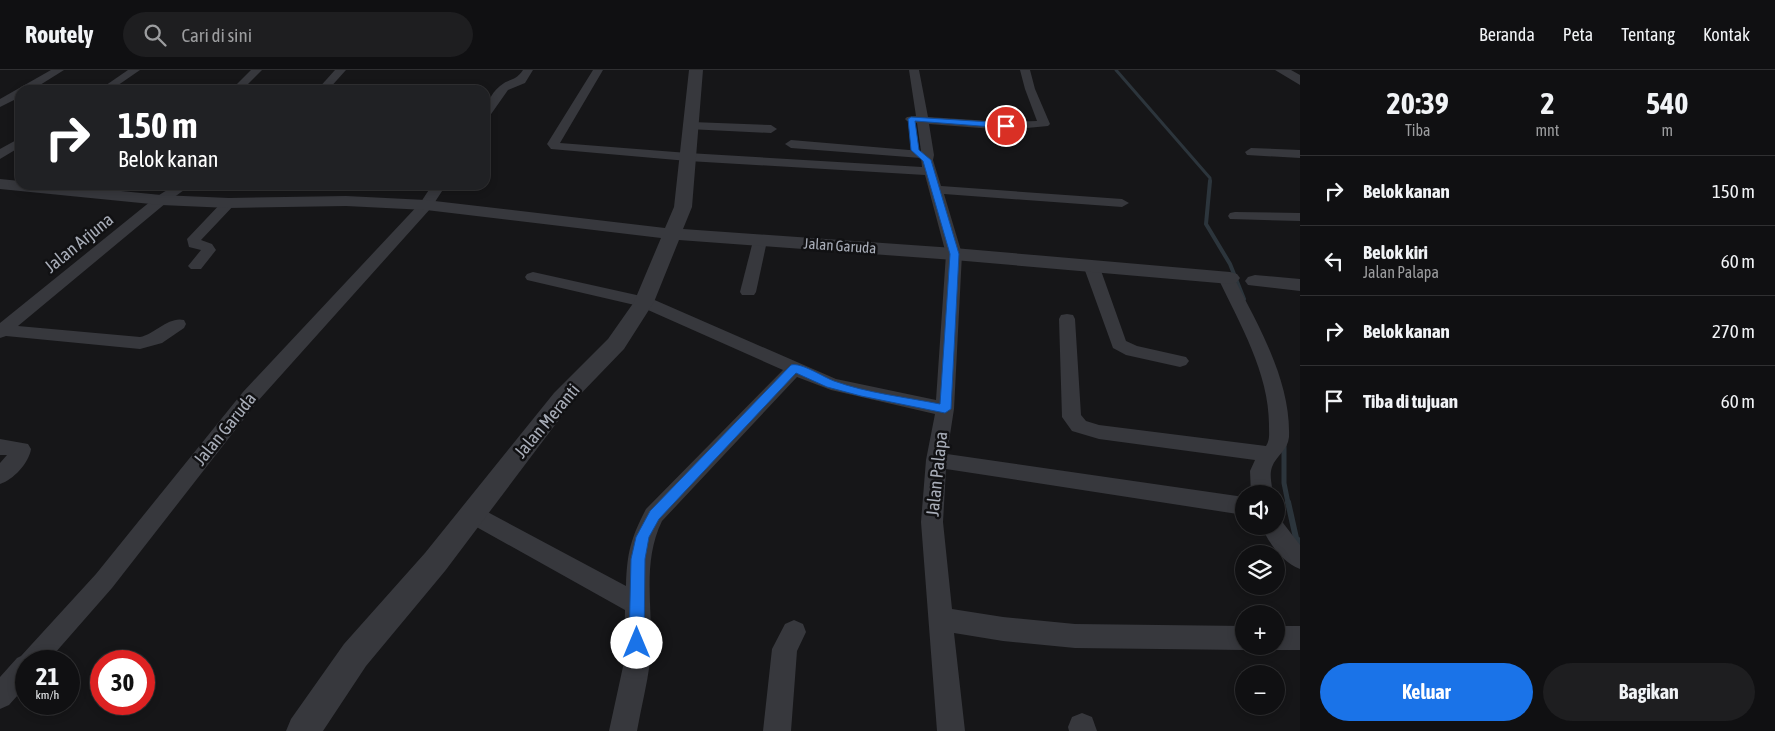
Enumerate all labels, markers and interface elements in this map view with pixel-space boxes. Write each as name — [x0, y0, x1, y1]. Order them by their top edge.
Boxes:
search box — [123, 12, 473, 57]
text: Routely — [25, 21, 93, 48]
icon: search — [141, 21, 169, 49]
text: Cari di sini — [181, 24, 252, 46]
text: Beranda — [1479, 24, 1535, 45]
text: Peta — [1563, 24, 1593, 45]
text: Tentang — [1621, 24, 1675, 45]
text: Kontak — [1703, 24, 1750, 45]
text: 20:39 — [1387, 86, 1449, 120]
text: 2 — [1540, 86, 1555, 120]
text: 540 — [1646, 86, 1688, 120]
icon: right — [35, 105, 100, 170]
text: 150 m — [118, 105, 197, 145]
pin — [985, 105, 1027, 147]
icon: arrive — [992, 112, 1020, 140]
text: Tiba — [1405, 121, 1430, 139]
text: mnt — [1536, 121, 1559, 139]
text: m — [1661, 121, 1673, 139]
text: Belok kanan — [118, 146, 219, 172]
icon: right — [1320, 177, 1348, 205]
text: Belok kanan — [1363, 180, 1450, 202]
text: 150 m — [1712, 180, 1755, 202]
street label: Jalan Arjuna — [40, 208, 117, 277]
street label: Jalan Garuda — [803, 234, 877, 257]
text: Belok kiri — [1363, 241, 1428, 263]
icon: left — [1320, 247, 1348, 275]
text: 60 m — [1721, 250, 1755, 272]
text: Jalan Palapa — [1363, 263, 1439, 281]
icon: right — [1320, 317, 1348, 345]
text: Belok kanan — [1363, 320, 1450, 342]
text: 270 m — [1712, 320, 1755, 342]
street label: Jalan Meranti — [510, 379, 584, 462]
icon: arrive — [1320, 387, 1348, 415]
street label: Jalan Garuda — [189, 388, 260, 469]
text: Tiba di tujuan — [1363, 390, 1458, 412]
text: 60 m — [1721, 390, 1755, 412]
street label: Jalan Palapa — [922, 430, 951, 517]
map controls — [1235, 485, 1285, 715]
button: sound — [1235, 485, 1285, 535]
button: layers — [1235, 545, 1285, 595]
button: + — [1235, 605, 1285, 655]
position arrow — [610, 616, 662, 668]
speed limit sign: 30 — [90, 650, 155, 715]
text: 21 — [36, 662, 59, 690]
button: Keluar — [1320, 663, 1533, 721]
button: Bagikan — [1543, 663, 1755, 721]
button: − — [1235, 665, 1285, 715]
text: km/h — [36, 688, 59, 702]

